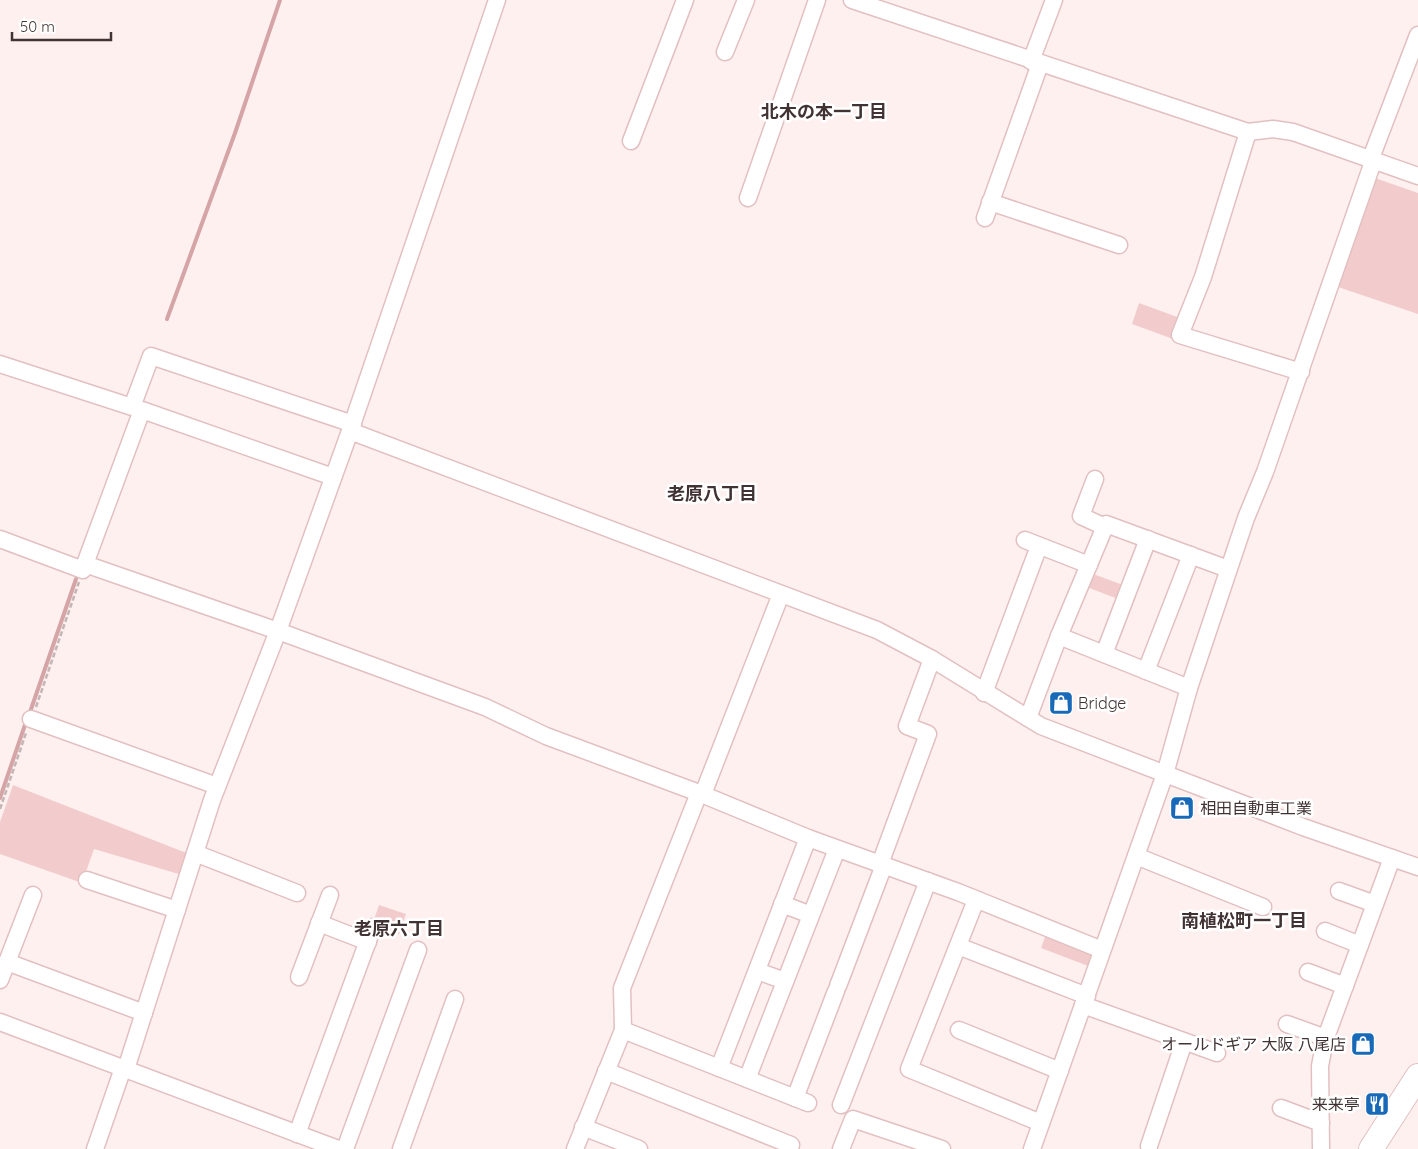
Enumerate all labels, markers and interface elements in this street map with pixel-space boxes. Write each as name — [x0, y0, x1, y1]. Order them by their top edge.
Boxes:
scale bar — [12, 10, 111, 42]
text: 50 m — [20, 17, 55, 36]
district label: 北木の本一丁目 — [761, 100, 887, 123]
district label: 老原八丁目 — [667, 482, 757, 505]
shop icon: Bridge — [1048, 690, 1074, 716]
place label: Bridge — [1078, 693, 1126, 713]
shop icon: 相田自動車工業 — [1169, 795, 1195, 821]
place label: 相田自動車工業 — [1200, 798, 1312, 818]
district label: 南植松町一丁目 — [1181, 909, 1307, 932]
district label: 老原六丁目 — [354, 917, 444, 940]
shop icon: オールドギア 大阪 八尾店 — [1350, 1031, 1376, 1057]
place label: オールドギア 大阪 八尾店 — [1161, 1034, 1346, 1054]
restaurant icon: 来来亭 — [1364, 1091, 1390, 1117]
place label: 来来亭 — [1312, 1094, 1360, 1114]

